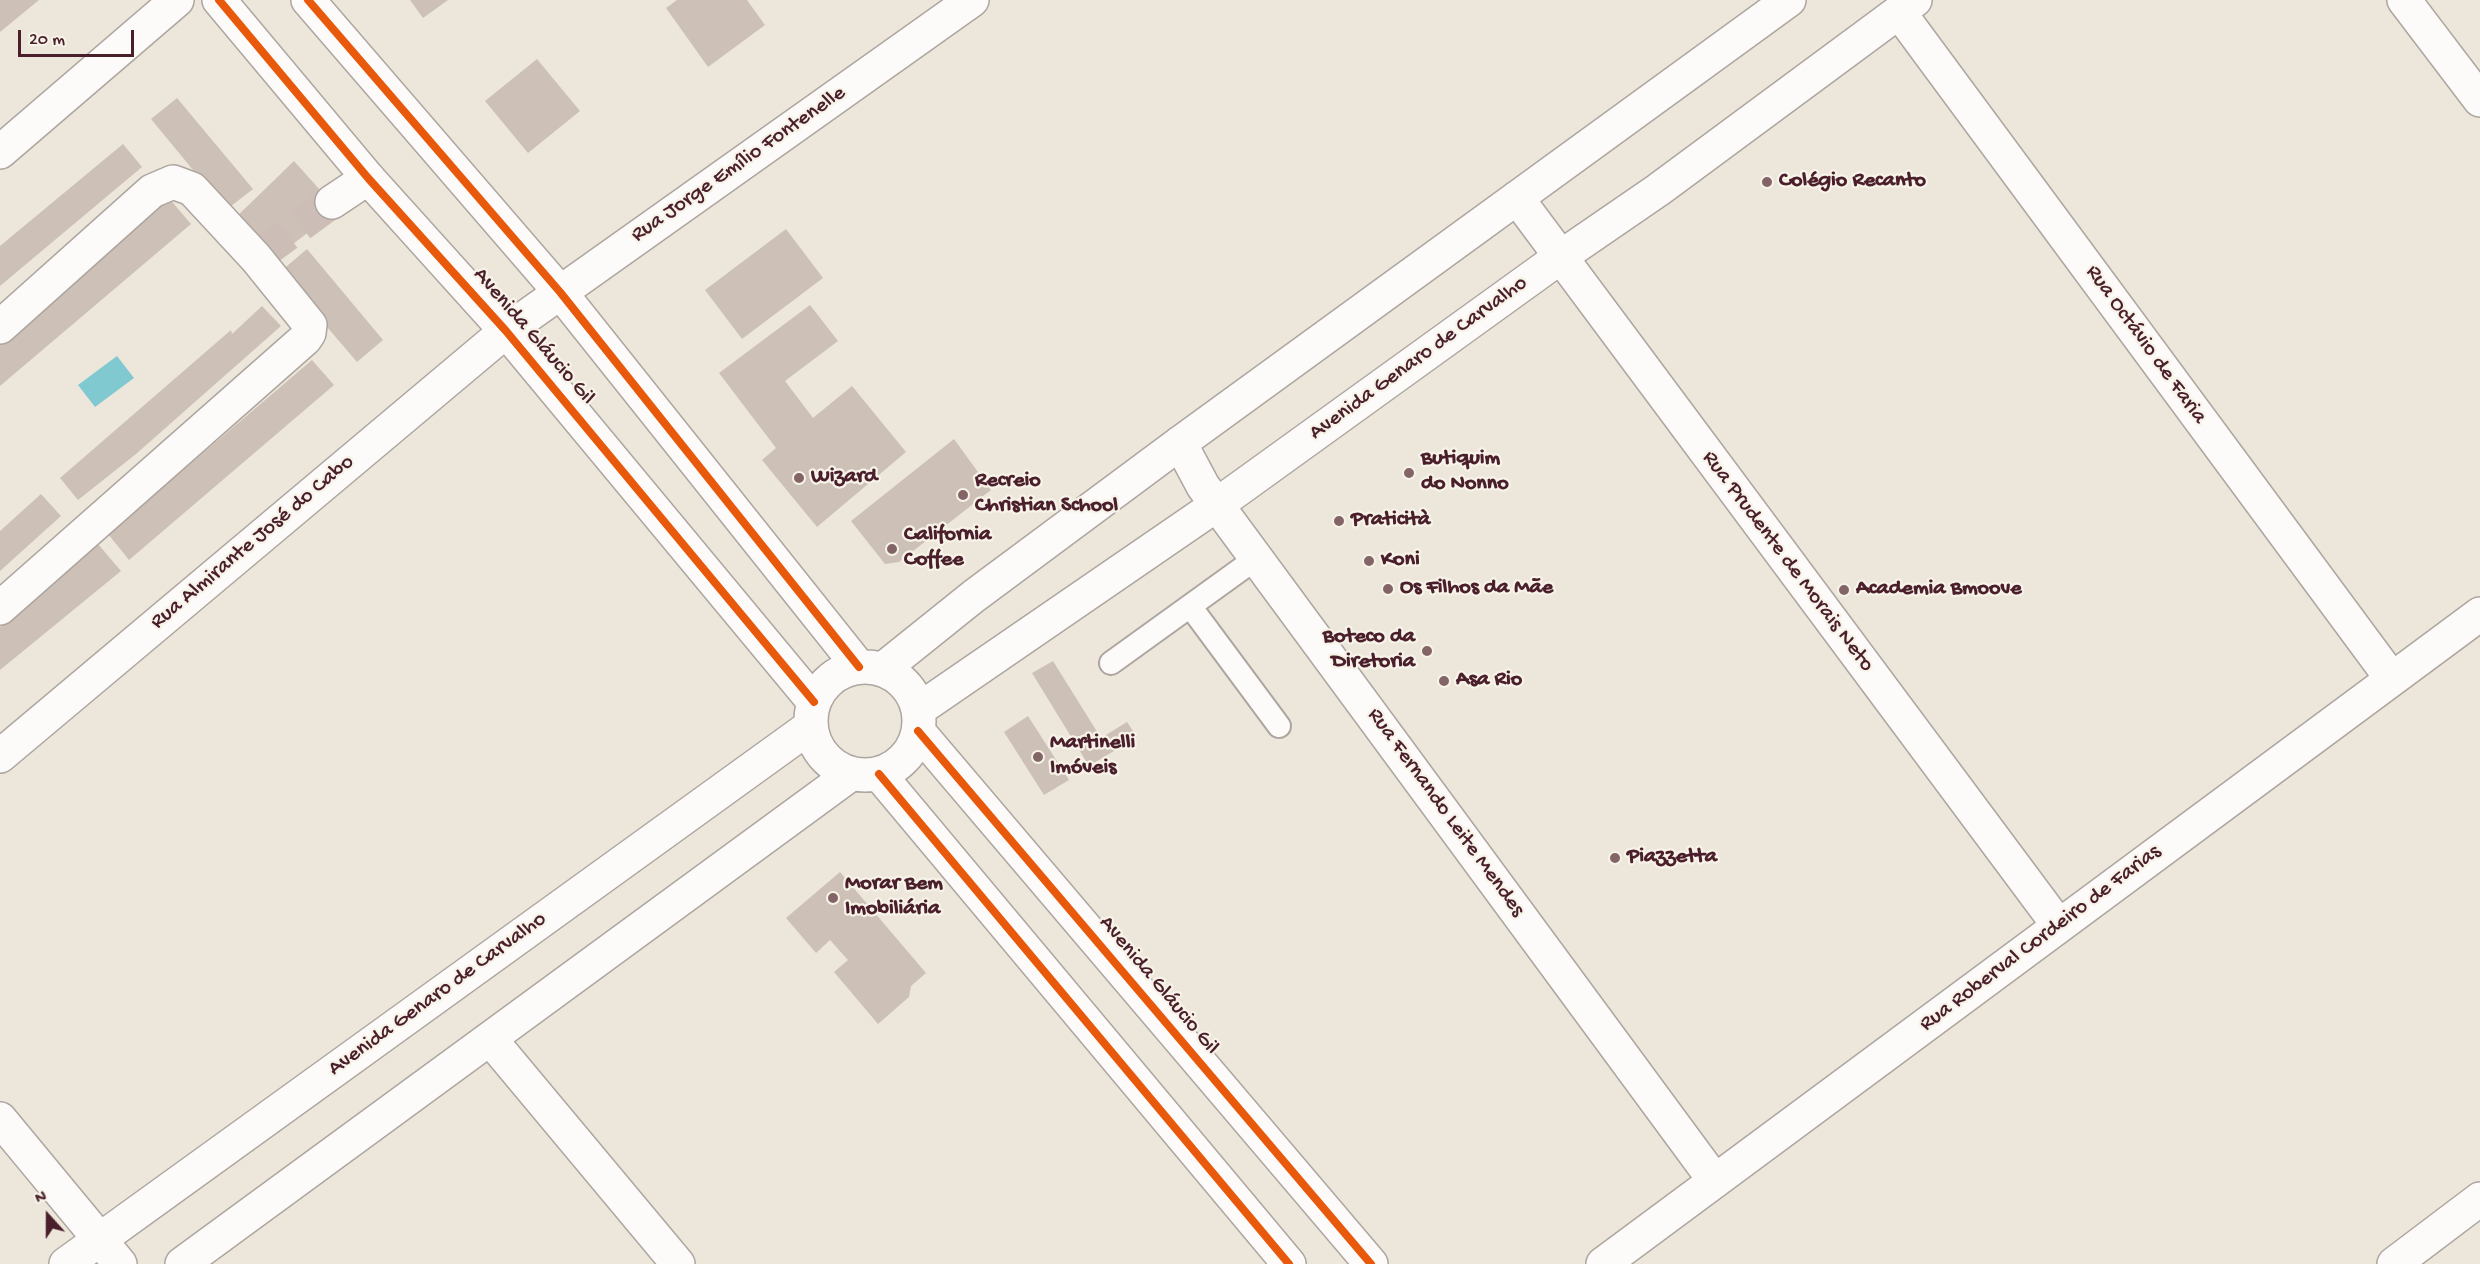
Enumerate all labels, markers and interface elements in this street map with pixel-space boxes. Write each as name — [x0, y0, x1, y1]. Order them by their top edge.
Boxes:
scale bar — [21, 18, 136, 56]
text: 20 m — [29, 30, 65, 51]
street label: Rua Jorge Emílio Fontenelle — [627, 81, 851, 249]
place label: Colégio Recanto — [1779, 169, 1926, 195]
marker: Colégio Recanto — [1760, 175, 1774, 189]
street label: Rua Octávio de Faria — [2078, 260, 2212, 430]
street label: Avenida Gláucio Gil — [466, 263, 600, 411]
street label: Avenida Genaro de Carvalho — [1305, 271, 1533, 447]
street label: Rua Prudente de Morais Neto — [1695, 446, 1879, 678]
place label: Butiquim do Nonno — [1421, 447, 1509, 499]
street label: Rua Almirante José do Cabo — [146, 450, 360, 636]
place label: Wizard — [811, 465, 877, 491]
marker: Butiquim do Nonno — [1402, 466, 1416, 480]
place label: Recreio Christian School — [975, 469, 1118, 520]
marker: Wizard — [792, 471, 806, 485]
marker: Recreio Christian School — [956, 488, 970, 502]
place label: Praticità — [1351, 508, 1430, 534]
marker: Praticità — [1332, 514, 1346, 528]
place label: California Coffee — [904, 523, 991, 574]
marker: California Coffee — [885, 542, 899, 556]
place label: Koni — [1381, 548, 1420, 574]
marker: Koni — [1362, 554, 1376, 568]
place label: Os Filhos da Mãe — [1400, 576, 1553, 602]
place label: Academia Bmoove — [1856, 577, 2021, 603]
marker: Os Filhos da Mãe — [1381, 582, 1395, 596]
marker: Academia Bmoove — [1837, 583, 1851, 597]
place label: Boteco da Diretoria — [1323, 625, 1415, 676]
marker: Boteco da Diretoria — [1420, 644, 1434, 658]
place label: Asa Rio — [1456, 668, 1522, 694]
marker: Asa Rio — [1437, 674, 1451, 688]
street label: Rua Fernando Leite Mendes — [1360, 704, 1530, 922]
place label: Martinelli Imóveis — [1050, 731, 1135, 782]
marker: Martinelli Imóveis — [1031, 750, 1045, 764]
street label: Rua Roberval Cordeiro de Farias — [1915, 840, 2167, 1038]
place label: Piazzetta — [1627, 845, 1717, 871]
marker: Piazzetta — [1608, 851, 1622, 865]
place label: Morar Bem Imobiliária — [845, 872, 943, 924]
marker: Morar Bem Imobiliária — [826, 891, 840, 905]
street label: Avenida Genaro de Carvalho — [324, 907, 552, 1083]
street label: Avenida Gláucio Gil — [1092, 911, 1224, 1061]
north arrow — [18, 1186, 78, 1246]
text: N — [33, 1188, 50, 1209]

